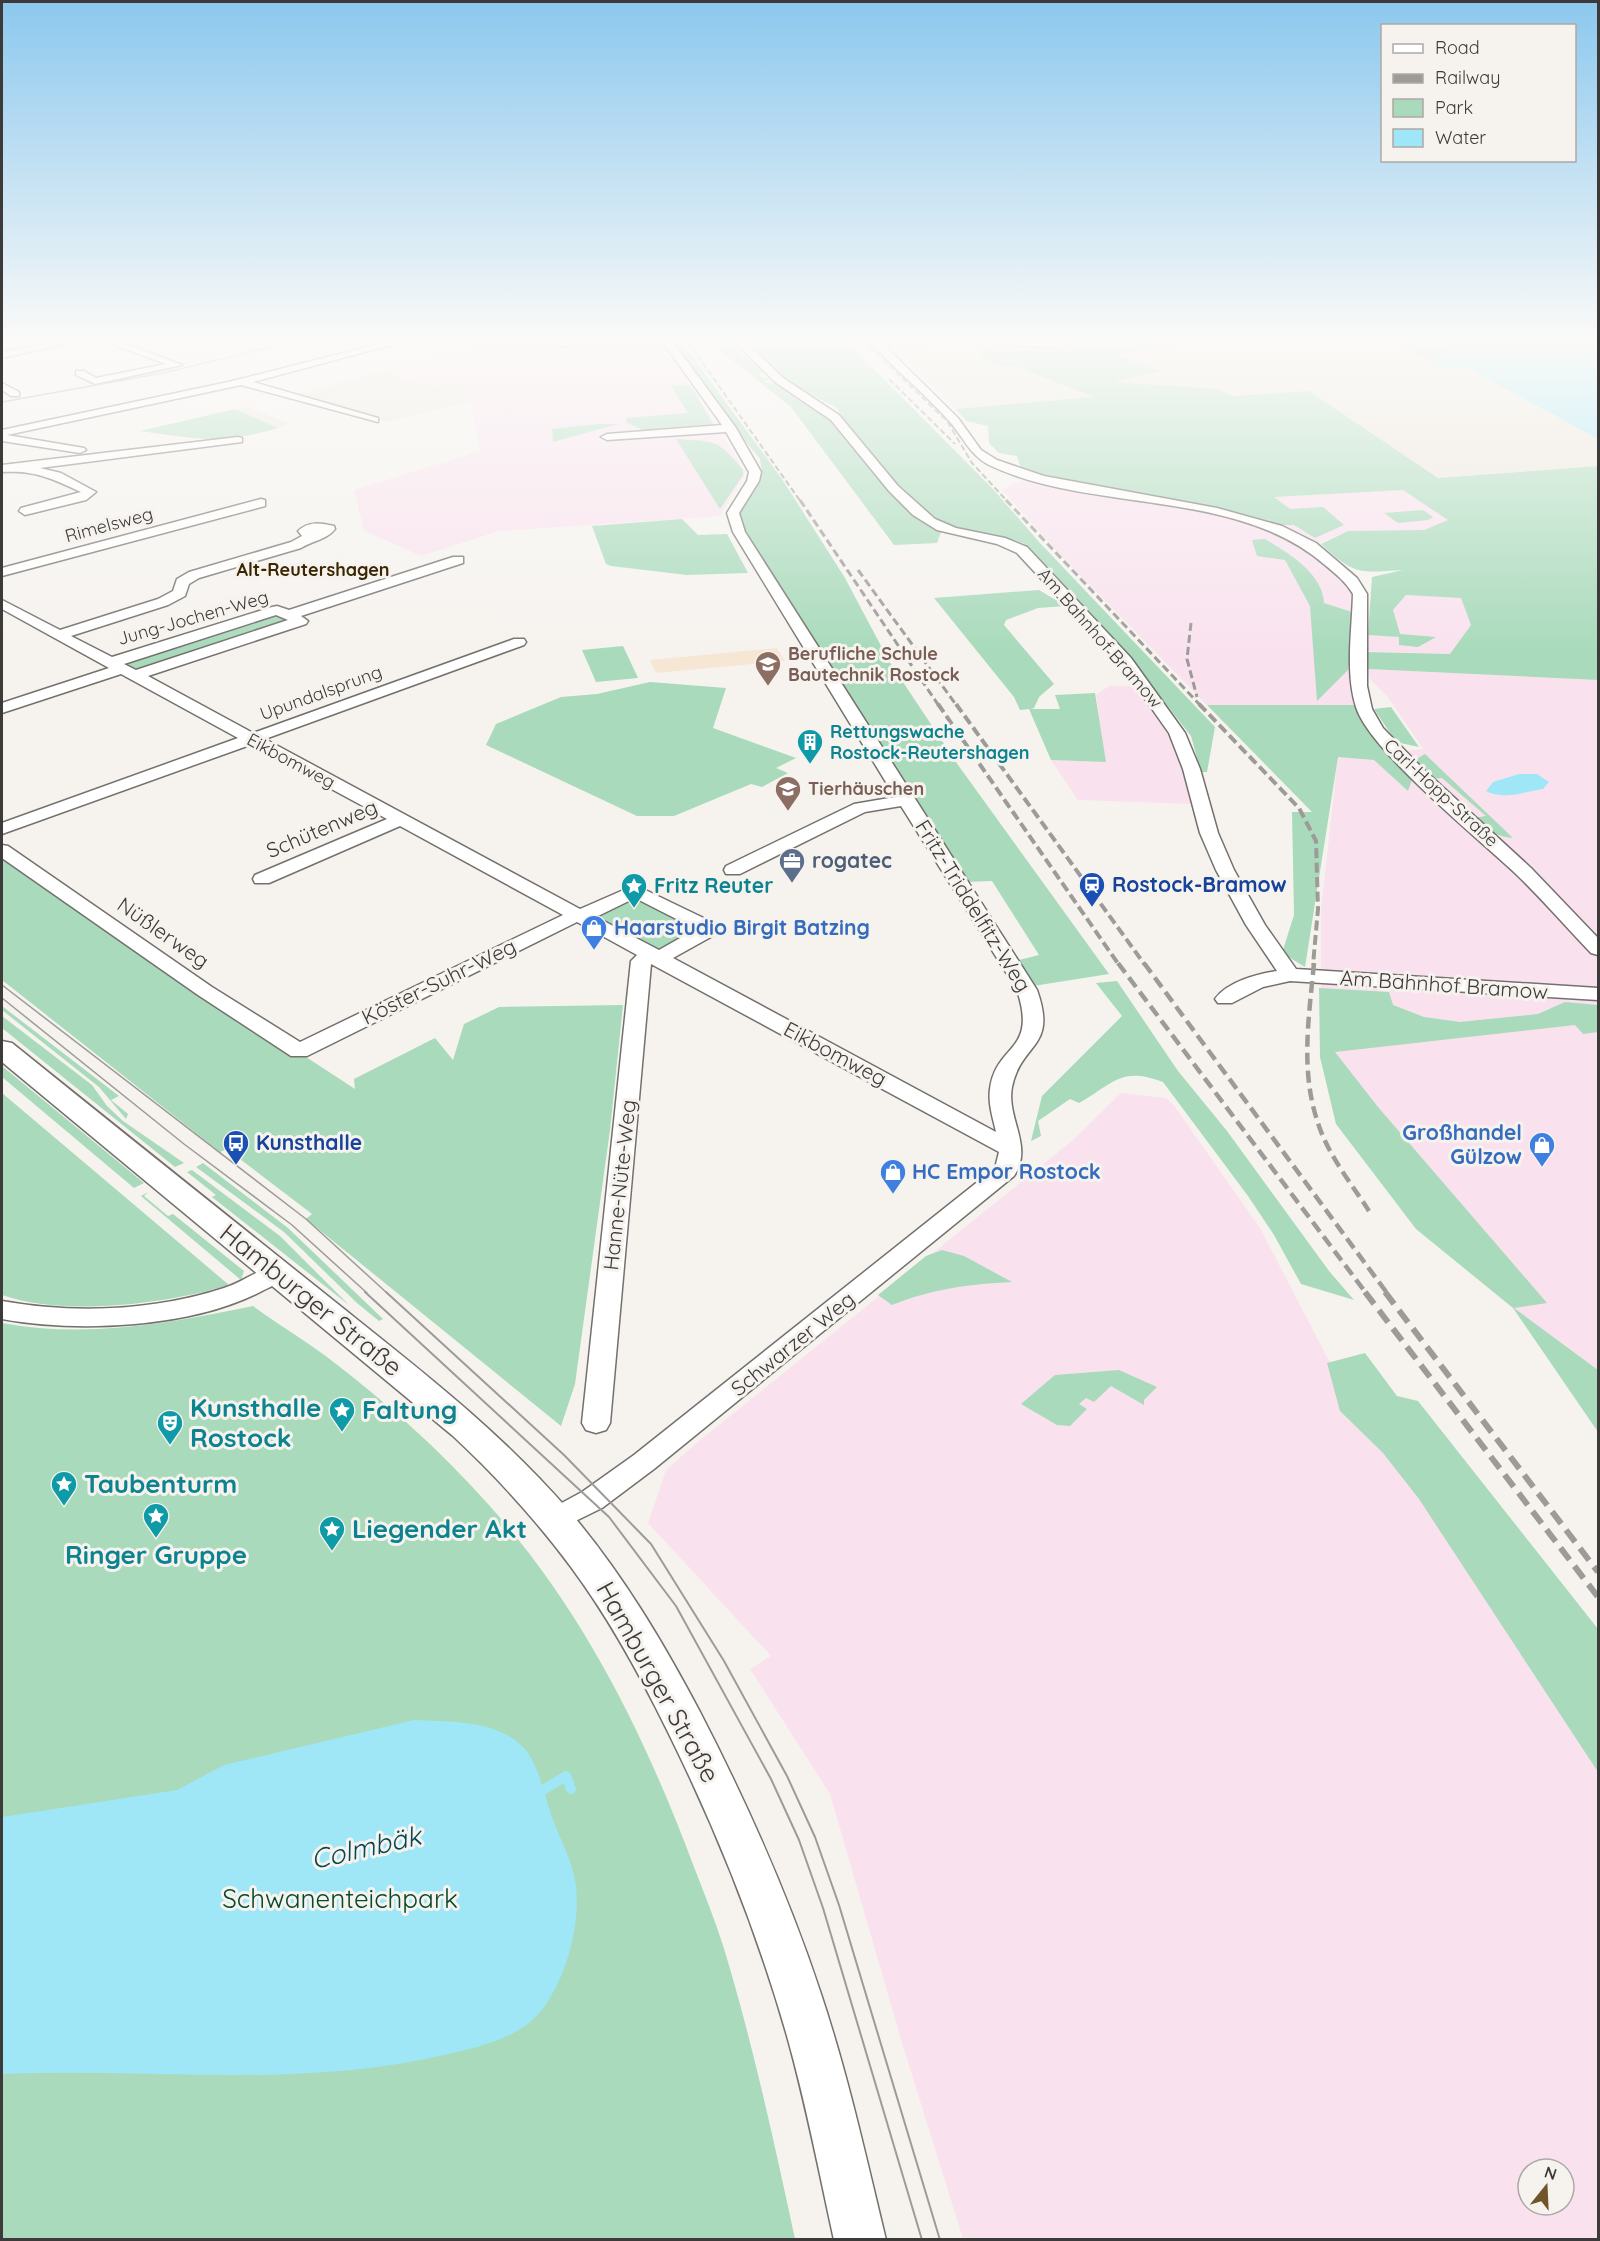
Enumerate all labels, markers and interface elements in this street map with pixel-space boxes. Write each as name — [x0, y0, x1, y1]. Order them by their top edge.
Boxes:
legend — [1381, 24, 1576, 162]
text: Road — [1435, 36, 1480, 59]
text: Railway — [1435, 66, 1501, 89]
text: Park — [1435, 96, 1473, 119]
text: Water — [1435, 126, 1486, 149]
street label: Rimelsweg — [62, 502, 155, 547]
district label: Alt-Reutershagen — [237, 558, 389, 581]
street label: Am Bahnhof Bramow — [1033, 563, 1168, 713]
street label: Jung-Jochen-Weg — [115, 585, 271, 650]
place label: Berufliche Schule Bautechnik Rostock — [788, 642, 960, 686]
school or university icon: Berufliche Schule Bautechnik Rostock — [753, 649, 783, 687]
street label: Upundalsprung — [257, 660, 385, 725]
place label: Rettungswache Rostock-Reutershagen — [830, 720, 1030, 764]
building icon: Rettungswache Rostock-Reutershagen — [795, 727, 825, 765]
street label: Eikbomweg — [243, 728, 339, 793]
street label: Carl-Hopp-Straße — [1379, 734, 1503, 852]
school or university icon: Tierhäuschen — [773, 774, 803, 812]
place label: Tierhäuschen — [808, 777, 924, 800]
street label: Schütenweg — [262, 793, 381, 863]
street label: Fritz-Triddelfitz-Weg — [910, 815, 1037, 996]
office icon: rogatec — [777, 846, 807, 884]
place label: rogatec — [812, 847, 892, 873]
station icon: Rostock-Bramow — [1077, 870, 1107, 908]
place icon: Fritz Reuter — [619, 871, 649, 909]
place label: Rostock-Bramow — [1112, 871, 1287, 897]
place label: Fritz Reuter — [654, 872, 773, 898]
street label: Nüßlerweg — [113, 891, 215, 973]
shop icon: Haarstudio Birgit Batzing — [579, 913, 609, 951]
place label: Haarstudio Birgit Batzing — [614, 914, 870, 940]
street label: Köster-Suhr-Weg — [357, 932, 520, 1030]
street label: Am Bahnhof Bramow — [1339, 964, 1549, 1004]
street label: Eikbomweg — [780, 1015, 891, 1091]
street label: Hanne-Nüte-Weg — [597, 1098, 641, 1271]
place label: Großhandel Gülzow — [1402, 1119, 1522, 1169]
bus stop icon: Kunsthalle — [221, 1128, 251, 1166]
place label: Kunsthalle — [256, 1129, 362, 1155]
shop icon: Großhandel Gülzow — [1527, 1130, 1557, 1168]
shop icon: HC Empor Rostock — [878, 1157, 908, 1195]
place label: HC Empor Rostock — [912, 1158, 1101, 1184]
street label: Hamburger Straße — [213, 1216, 409, 1383]
street label: Schwarzer Weg — [725, 1285, 859, 1401]
place label: Kunsthalle Rostock — [190, 1391, 321, 1454]
place label: Faltung — [362, 1393, 457, 1426]
place icon: Faltung — [327, 1395, 357, 1433]
theatre icon: Kunsthalle Rostock — [155, 1408, 185, 1446]
place label: Taubenturm — [84, 1467, 237, 1500]
place icon: Taubenturm — [49, 1469, 79, 1507]
place icon: Ringer Gruppe — [141, 1501, 171, 1539]
place label: Liegender Akt — [352, 1512, 527, 1545]
place icon: Liegender Akt — [317, 1514, 347, 1552]
place label: Ringer Gruppe — [65, 1538, 247, 1571]
street label: Hamburger Straße — [589, 1575, 727, 1788]
water label: Colmbäk — [307, 1817, 427, 1876]
park label: Schwanenteichpark — [222, 1882, 458, 1915]
north arrow — [1516, 2157, 1576, 2217]
text: N — [1542, 2161, 1559, 2184]

